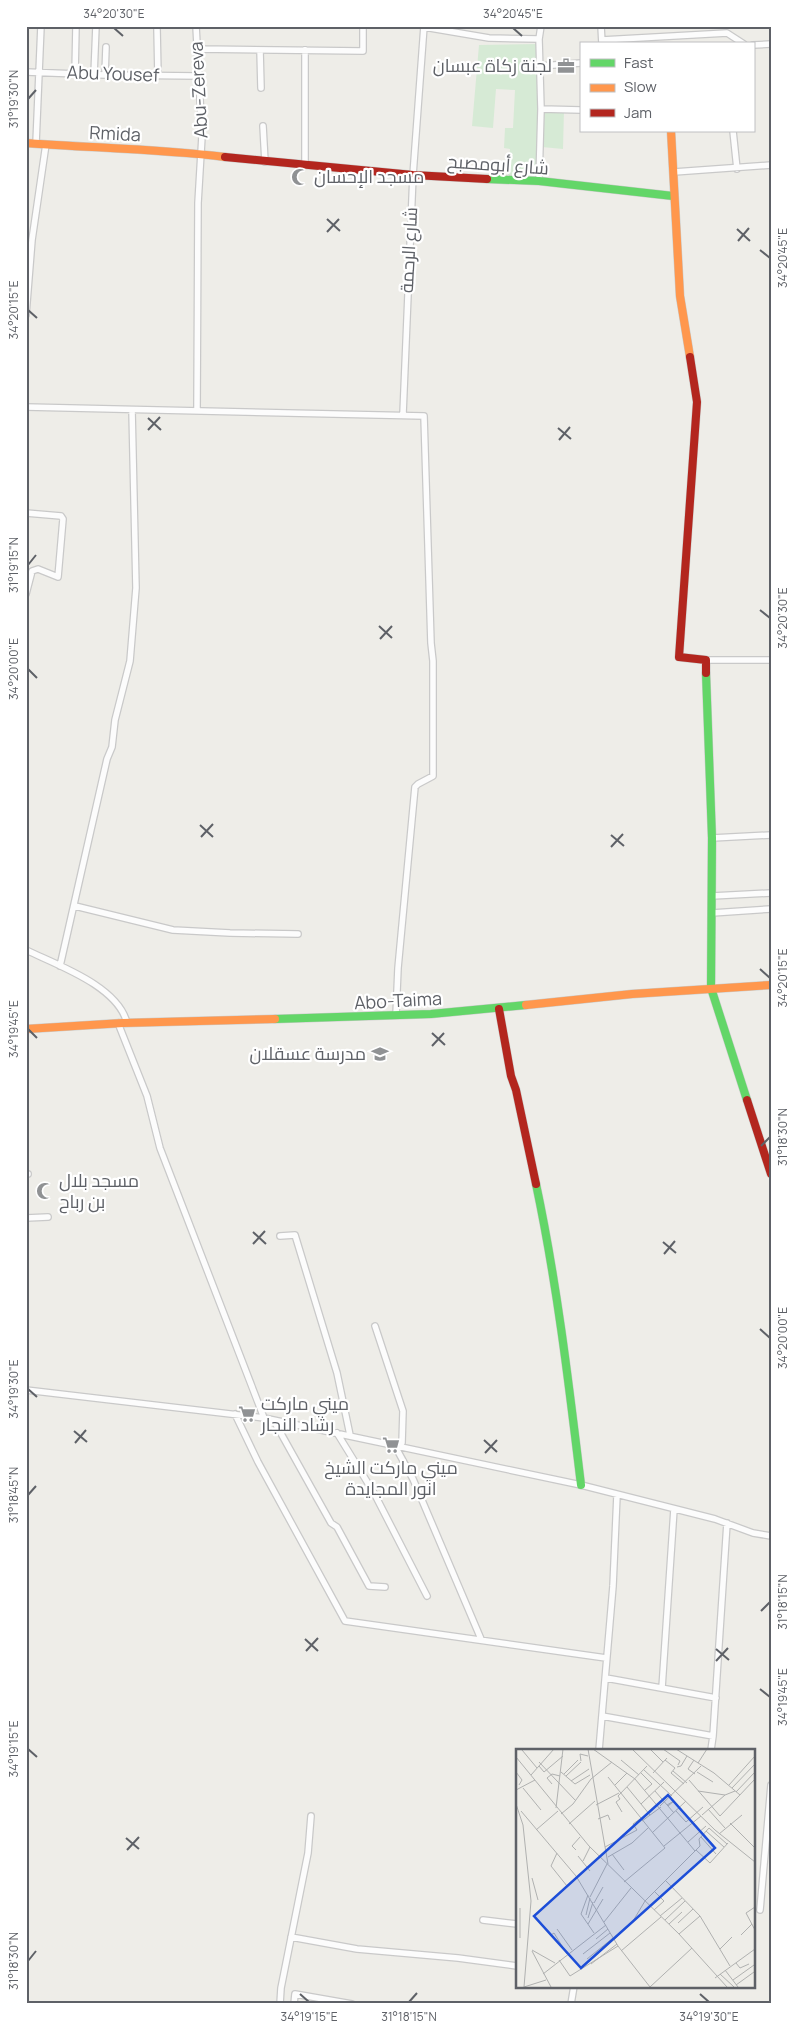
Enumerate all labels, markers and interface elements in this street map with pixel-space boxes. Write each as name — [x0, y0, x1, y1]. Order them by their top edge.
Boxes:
text: 34°20'30"E — [83, 5, 145, 22]
text: 34°20'45"E — [483, 5, 543, 22]
street label: Abu-Zereva — [183, 41, 213, 139]
legend — [580, 42, 754, 132]
text: Fast — [624, 52, 653, 73]
place label: لجنة زكاة عبسان — [433, 53, 552, 77]
office icon: لجنة زكاة عبسان — [556, 56, 576, 76]
street label: Abu Yousef — [66, 59, 160, 87]
text: 31°19'30"N — [5, 70, 22, 128]
text: Slow — [624, 76, 657, 97]
text: Jam — [624, 102, 652, 123]
street label: Rmida — [89, 120, 141, 146]
street label: شارع أبومصبح — [446, 148, 550, 181]
place label: مسجد الإحسان — [314, 164, 424, 188]
mosque icon: مسجد الإحسان — [290, 167, 310, 187]
street label: شارع الرحمة — [394, 206, 423, 294]
text: 34°20'45"E — [774, 228, 791, 288]
text: 34°20'15"E — [5, 280, 22, 340]
text: 31°19'15"N — [5, 537, 22, 593]
text: 34°20'30"E — [774, 587, 791, 649]
text: 34°20'00"E — [5, 638, 22, 700]
text: 34°20'15"E — [774, 948, 791, 1008]
street label: Abo-Taima — [353, 986, 442, 1014]
text: 34°19'45"E — [5, 1000, 22, 1058]
place label: مدرسة عسقلان — [249, 1041, 366, 1065]
school or university icon: مدرسة عسقلان — [370, 1044, 390, 1064]
text: 31°18'30"N — [774, 1108, 791, 1166]
place label: مسجد بلال بن رباح — [59, 1168, 139, 1214]
mosque icon: مسجد بلال بن رباح — [35, 1181, 55, 1201]
text: 34°20'00"E — [774, 1307, 791, 1369]
text: 34°19'30"E — [5, 1359, 22, 1419]
place label: ميني ماركت رشاد النجار — [260, 1391, 349, 1436]
supermarket icon: ميني ماركت رشاد النجار — [237, 1404, 257, 1424]
supermarket icon: ميني ماركت الشيخ انور المجايدة — [381, 1435, 401, 1455]
place label: ميني ماركت الشيخ انور المجايدة — [324, 1455, 458, 1500]
text: 31°18'45"N — [5, 1467, 22, 1523]
text: 31°18'15"N — [774, 1574, 791, 1630]
text: 34°19'45"E — [774, 1668, 791, 1726]
text: 34°19'15"E — [5, 1720, 22, 1777]
inset map — [516, 1749, 754, 1988]
text: 31°18'30"N — [5, 1932, 22, 1990]
text: 34°19'15"E — [281, 2008, 338, 2025]
text: 31°18'15"N — [381, 2008, 437, 2025]
text: 34°19'30"E — [679, 2008, 739, 2025]

